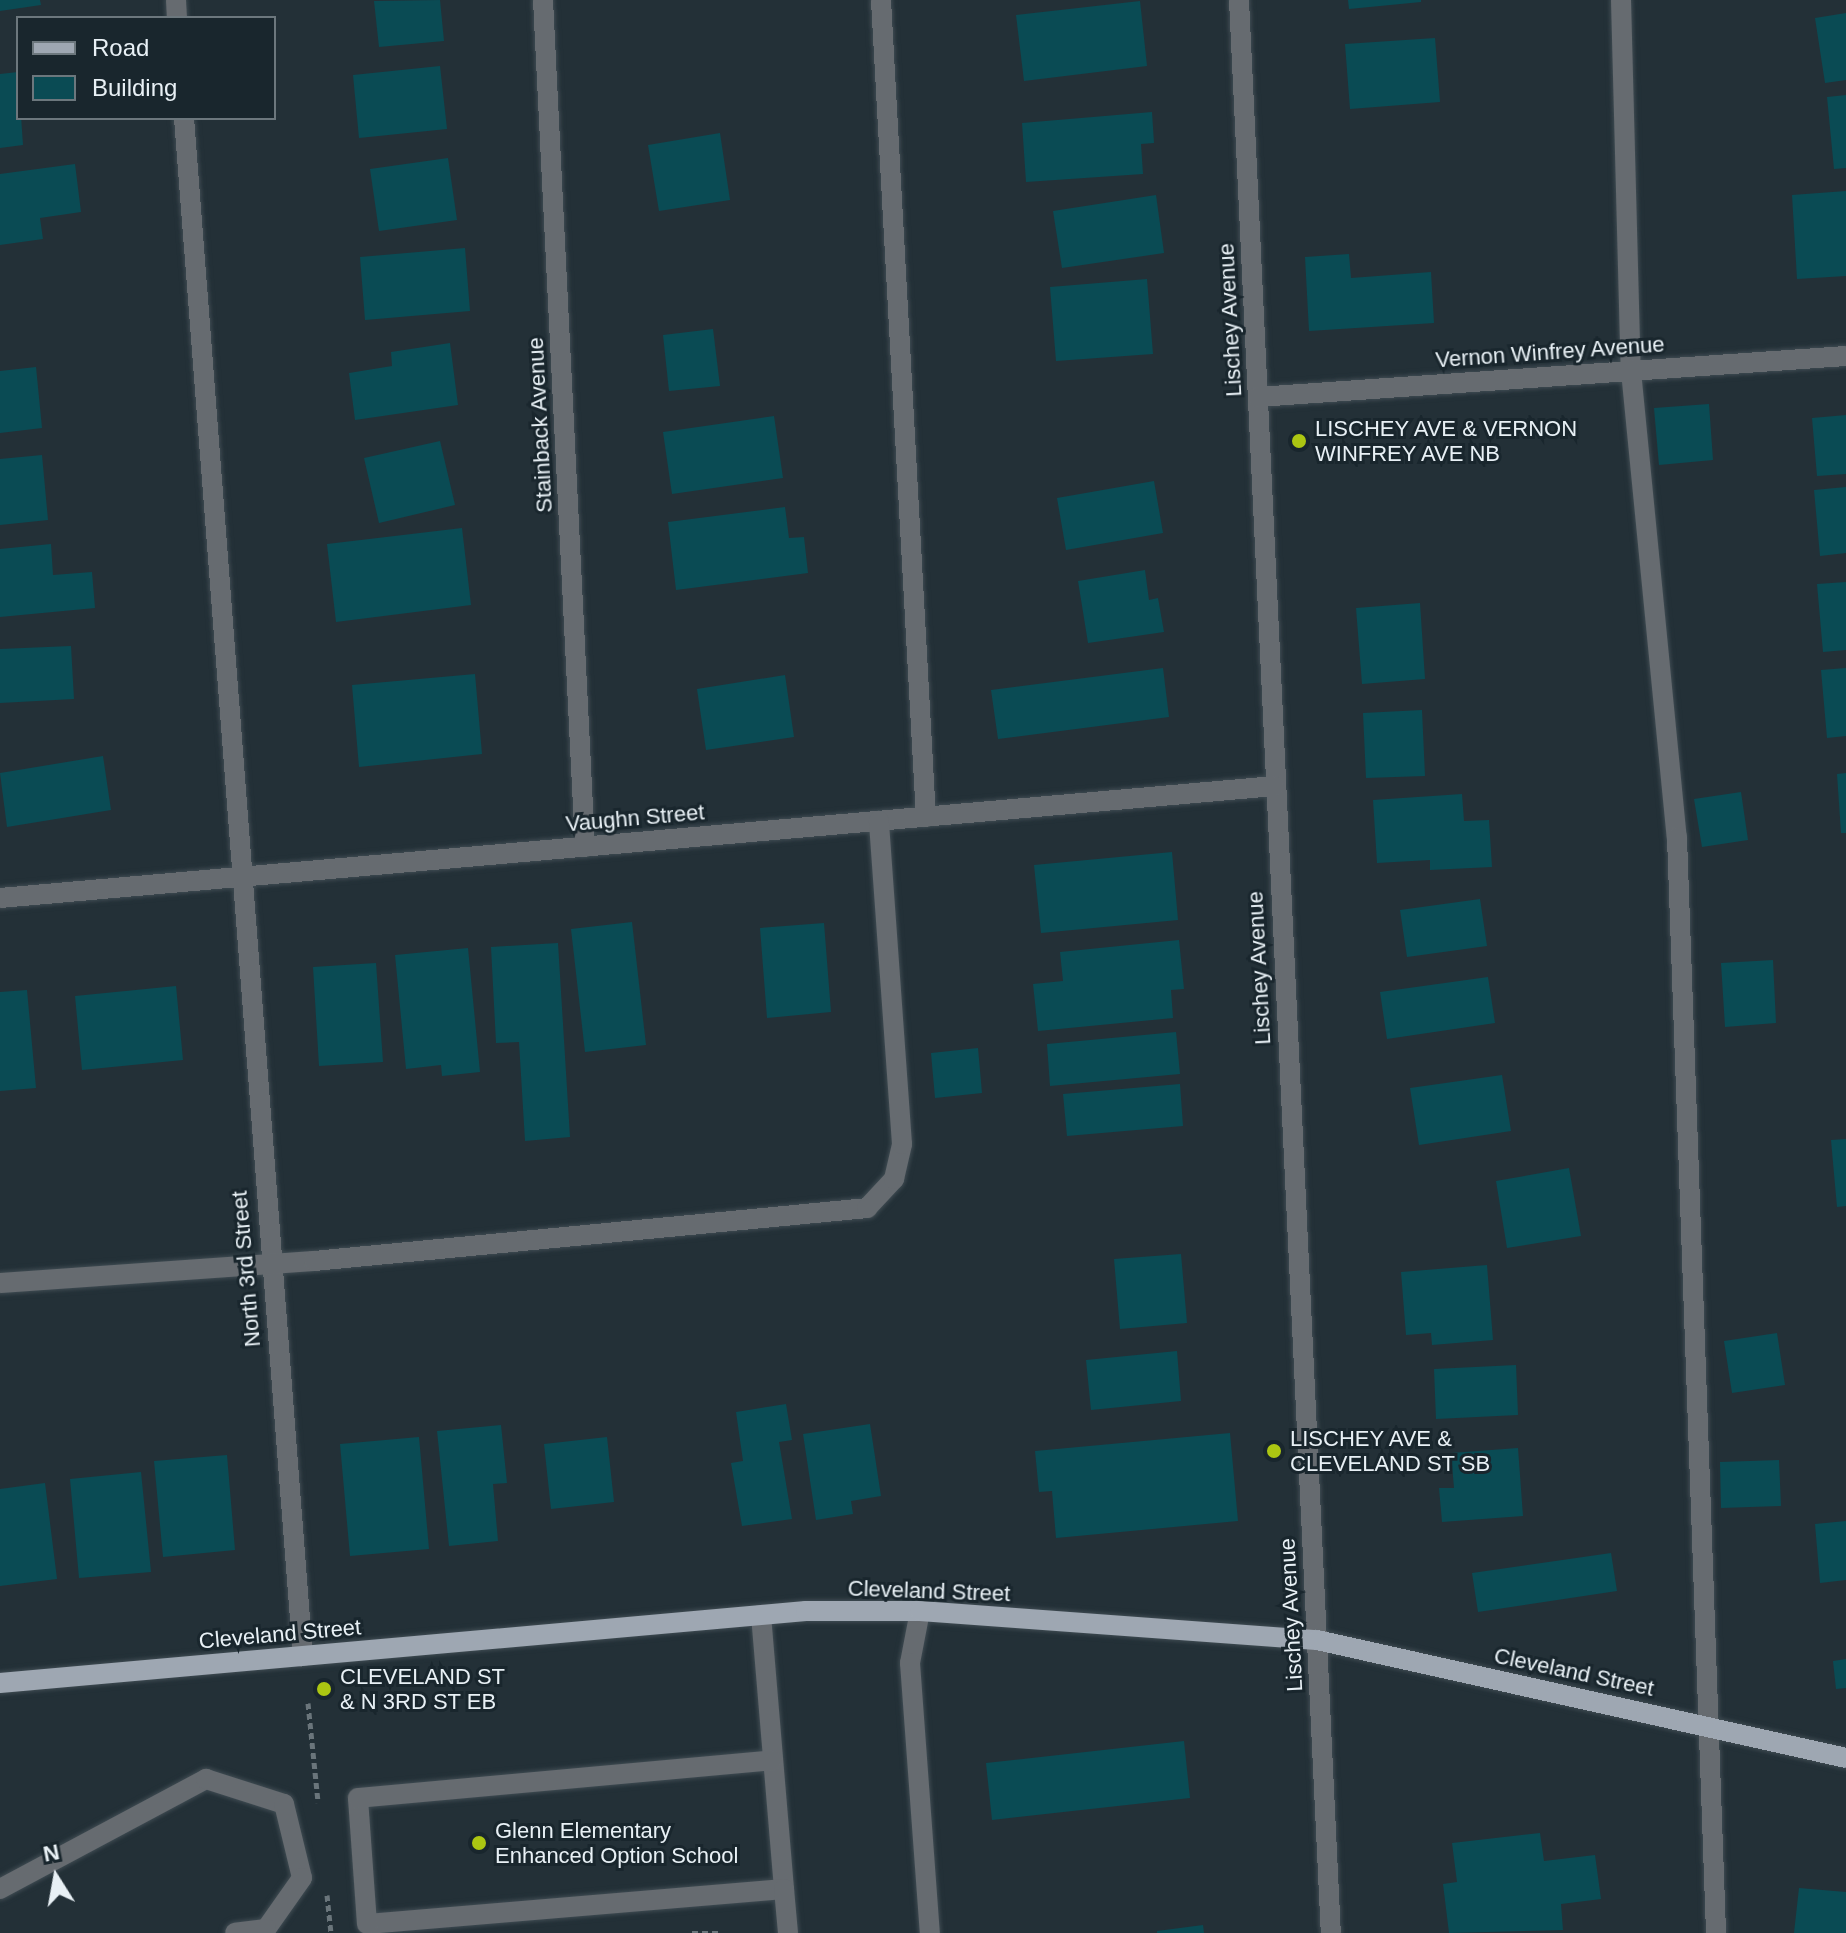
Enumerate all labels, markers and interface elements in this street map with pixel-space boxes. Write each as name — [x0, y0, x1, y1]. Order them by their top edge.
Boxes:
legend — [16, 16, 276, 120]
text: Road — [92, 34, 149, 61]
text: Building — [92, 74, 177, 101]
street label: Lischey Avenue — [1213, 242, 1247, 398]
street label: Vernon Winfrey Avenue — [1434, 331, 1666, 373]
street label: Stainback Avenue — [522, 336, 558, 514]
place label: LISCHEY AVE & VERNON WINFREY AVE NB — [1315, 415, 1579, 466]
marker: LISCHEY AVE & VERNON WINFREY AVE NB — [1290, 432, 1308, 450]
street label: Vaughn Street — [565, 799, 705, 837]
street label: Lischey Avenue — [1242, 890, 1276, 1046]
street label: North 3rd Street — [226, 1190, 266, 1348]
place label: LISCHEY AVE & CLEVELAND ST SB — [1290, 1425, 1491, 1476]
marker: LISCHEY AVE & CLEVELAND ST SB — [1265, 1442, 1283, 1460]
street label: Lischey Avenue — [1274, 1537, 1308, 1693]
street label: Cleveland Street — [847, 1575, 1011, 1607]
street label: Cleveland Street — [198, 1614, 362, 1654]
street label: Cleveland Street — [1492, 1642, 1656, 1702]
place label: CLEVELAND ST & N 3RD ST EB — [340, 1663, 505, 1714]
marker: CLEVELAND ST & N 3RD ST EB — [315, 1680, 333, 1698]
place label: Glenn Elementary Enhanced Option School — [495, 1817, 738, 1868]
marker: Glenn Elementary Enhanced Option School — [470, 1834, 488, 1852]
north arrow — [16, 1837, 96, 1917]
text: N — [41, 1839, 62, 1867]

